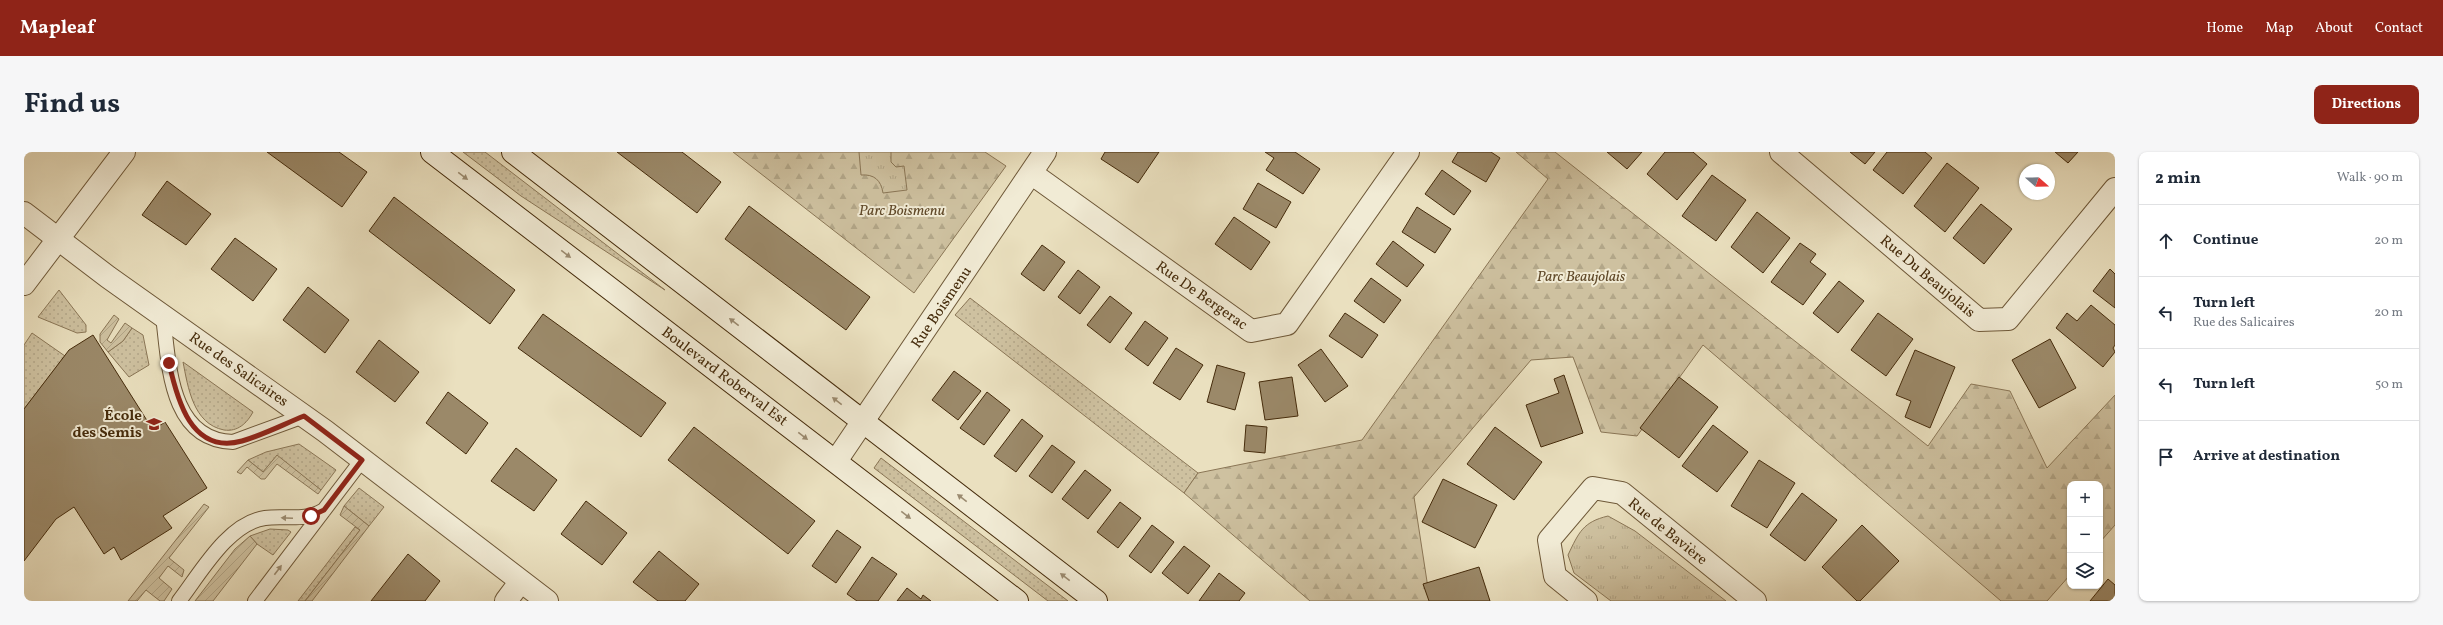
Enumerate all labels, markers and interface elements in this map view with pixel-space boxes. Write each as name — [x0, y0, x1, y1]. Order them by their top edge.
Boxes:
text: Mapleaf — [20, 15, 95, 41]
text: Home — [2206, 19, 2243, 38]
text: Map — [2265, 19, 2293, 38]
text: About — [2315, 19, 2353, 38]
text: Contact — [2375, 19, 2423, 38]
text: Find us — [24, 85, 120, 124]
button: Directions — [2314, 85, 2419, 124]
north arrow — [2019, 164, 2055, 200]
text: 2 min — [2155, 167, 2201, 190]
text: Walk · 90 m — [2337, 169, 2403, 187]
one-way arrow — [458, 171, 468, 179]
park label: Parc Boismenu — [859, 201, 946, 222]
icon: ahead — [2155, 230, 2177, 252]
text: Continue — [2193, 230, 2258, 251]
street label: Rue Du Beaujolais — [1875, 231, 1979, 323]
text: 20 m — [2374, 232, 2403, 250]
one-way arrow — [561, 250, 572, 259]
street label: Rue De Bergerac — [1151, 257, 1252, 336]
street label: Rue Boismenu — [907, 263, 977, 353]
park label: Parc Beaujolais — [1537, 267, 1626, 288]
text: Turn left — [2193, 293, 2255, 314]
icon: left — [2155, 302, 2177, 324]
text: 20 m — [2374, 304, 2403, 322]
text: Rue des Salicaires — [2193, 314, 2294, 332]
one-way arrow — [728, 318, 739, 326]
street label: Boulevard Roberval Est — [657, 323, 792, 432]
street label: Rue des Salicaires — [184, 328, 292, 412]
route end — [160, 354, 178, 372]
icon: left — [2155, 374, 2177, 396]
text: Turn left — [2193, 374, 2255, 395]
text: 50 m — [2375, 376, 2403, 394]
one-way arrow — [831, 397, 842, 405]
place label: École des Semis — [73, 406, 142, 444]
school or university icon: École des Semis — [145, 415, 163, 433]
one-way arrow — [798, 431, 809, 440]
icon: arrive — [2155, 446, 2177, 468]
text: Arrive at destination — [2193, 446, 2340, 467]
map controls — [2067, 481, 2103, 589]
button: + — [2067, 481, 2103, 517]
one-way arrow — [956, 493, 967, 502]
street label: Rue de Bavière — [1623, 494, 1711, 571]
route start — [302, 507, 320, 525]
one-way arrow — [900, 511, 911, 519]
one-way arrow — [280, 514, 293, 521]
button: − — [2067, 517, 2103, 553]
button: layers — [2067, 553, 2103, 589]
one-way arrow — [274, 565, 282, 575]
one-way arrow — [1059, 573, 1070, 581]

